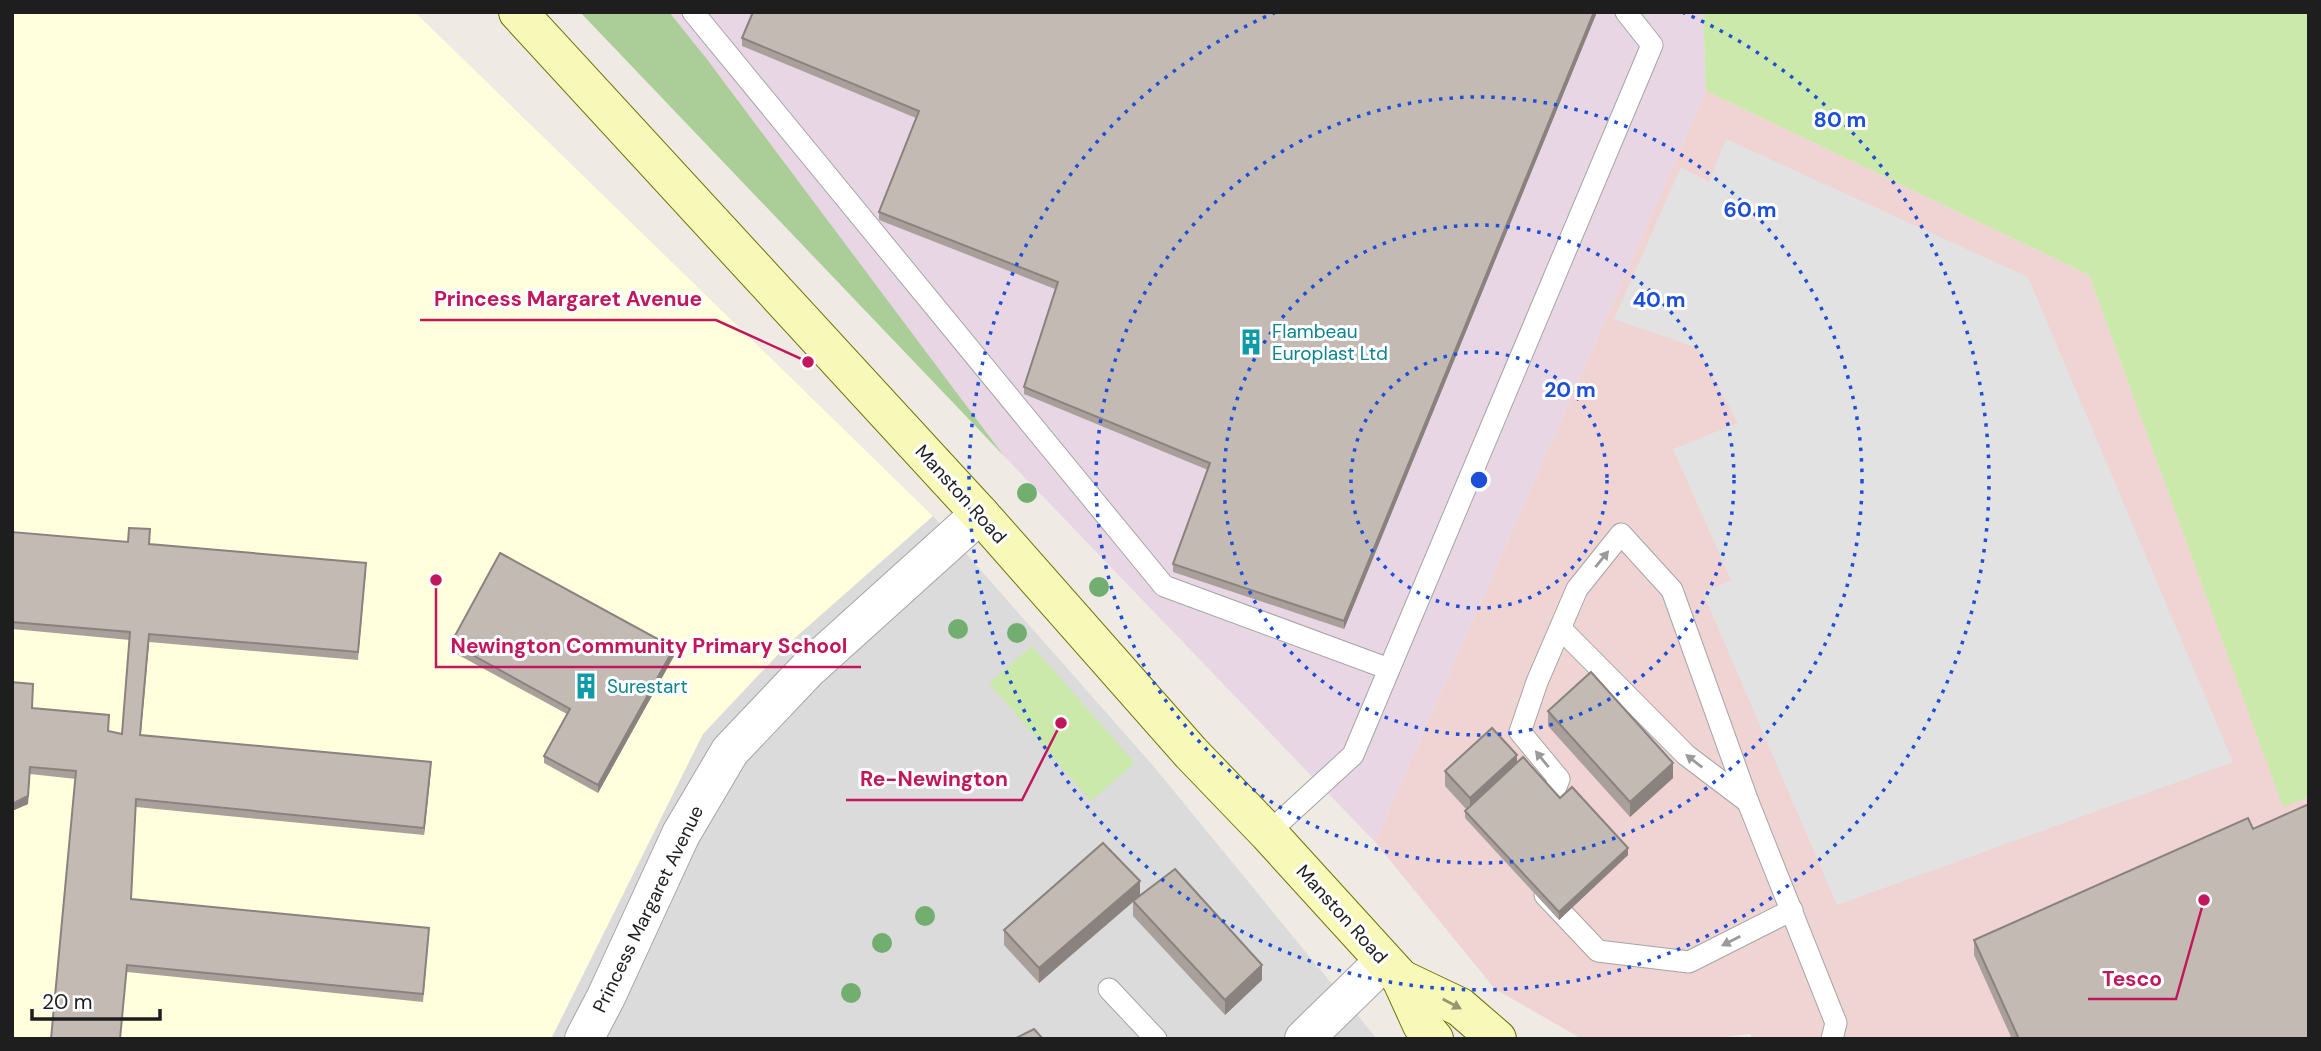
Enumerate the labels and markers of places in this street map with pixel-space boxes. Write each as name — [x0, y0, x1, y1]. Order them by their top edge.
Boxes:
callout: Princess Margaret Avenue — [420, 278, 716, 320]
place label: Flambeau Europlast Ltd — [1272, 319, 1388, 366]
building icon: Flambeau Europlast Ltd — [1236, 327, 1266, 357]
centre of rings — [1467, 468, 1491, 492]
callout: Newington Community Primary School — [436, 625, 861, 667]
building icon: Surestart — [571, 671, 601, 701]
place label: Surestart — [607, 674, 688, 699]
callout: Re-Newington — [846, 758, 1022, 800]
callout: Tesco — [2088, 957, 2176, 999]

